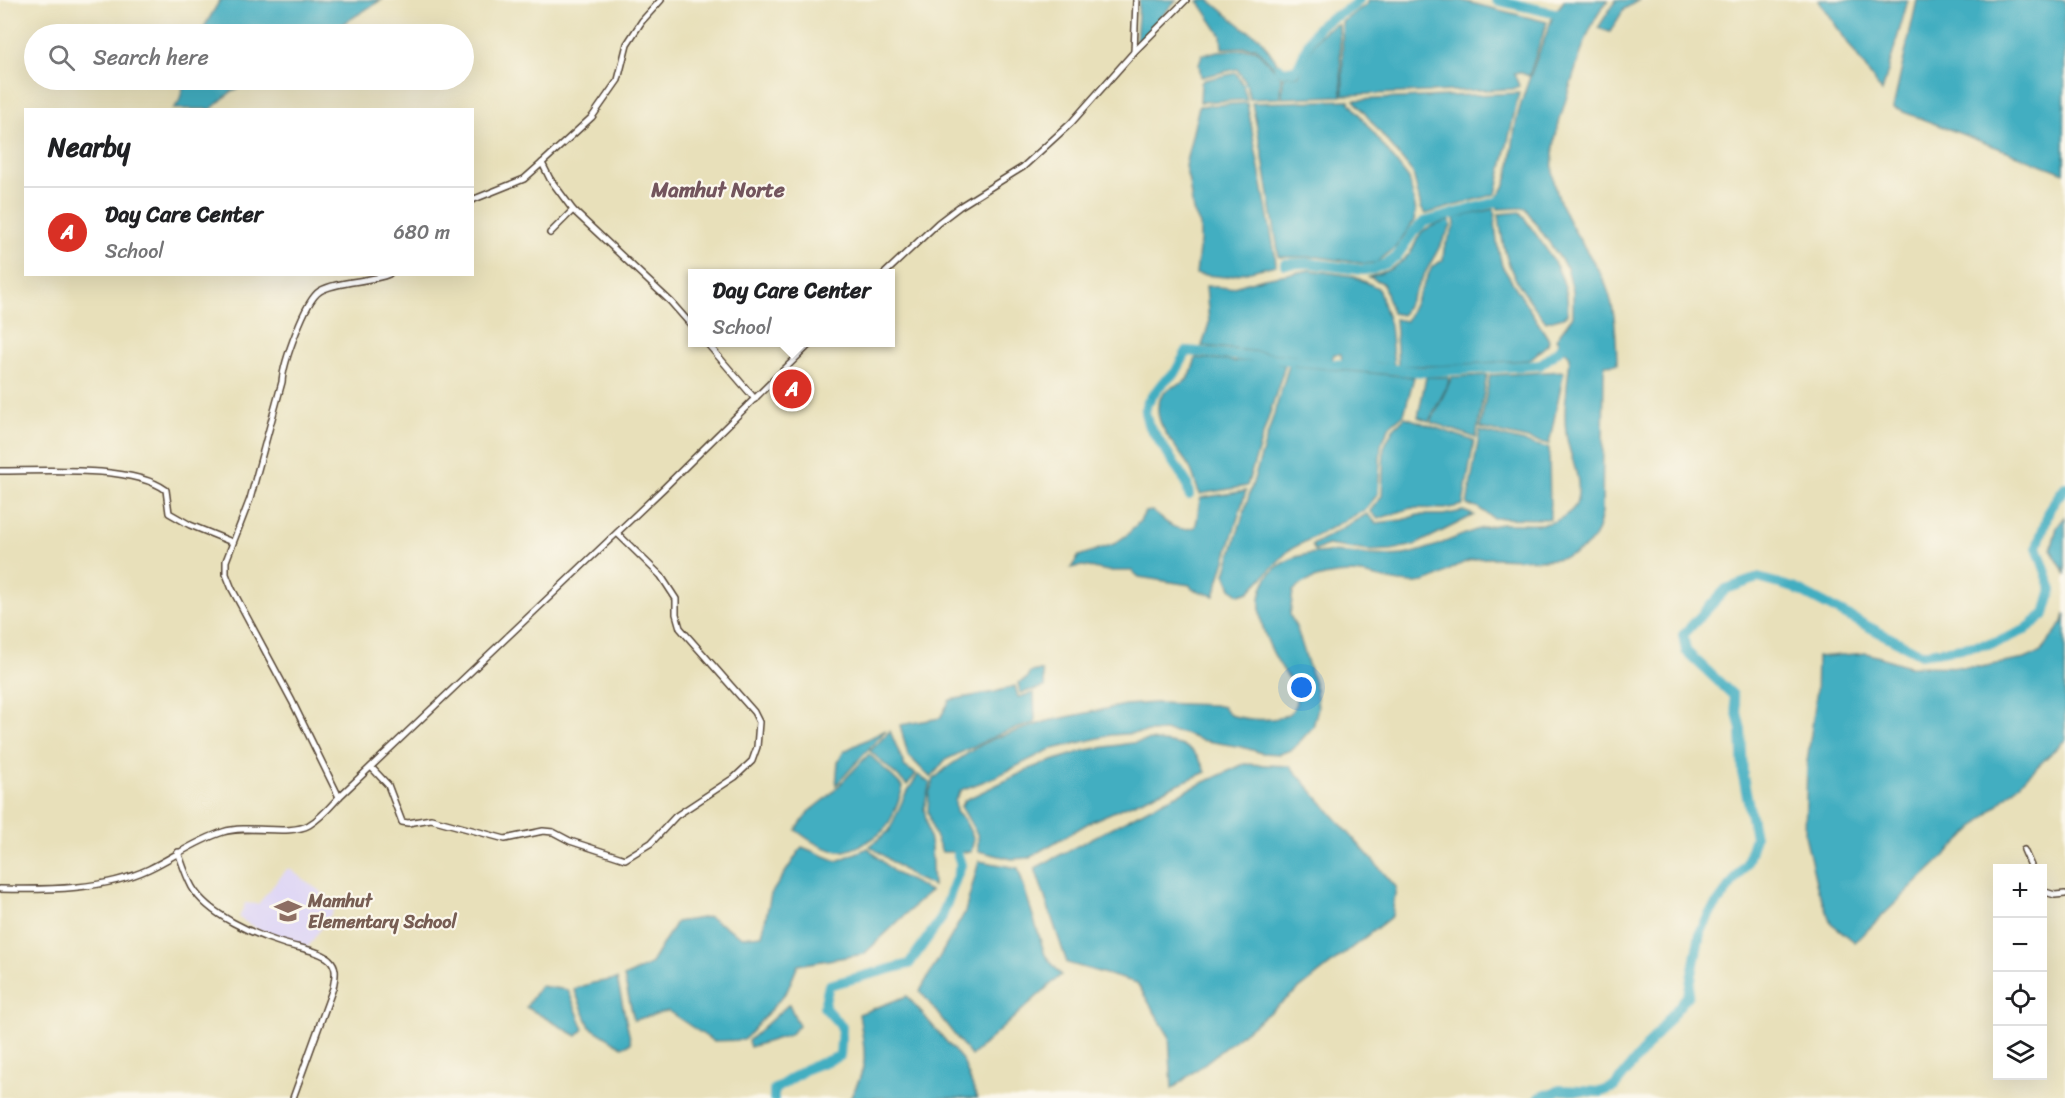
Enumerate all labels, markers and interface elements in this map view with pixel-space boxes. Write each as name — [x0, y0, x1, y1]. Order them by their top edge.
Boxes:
search box — [24, 24, 474, 90]
text: Search here — [93, 38, 209, 77]
icon: search — [45, 41, 78, 74]
text: Nearby — [48, 124, 130, 170]
district label: Mamhut Norte — [650, 171, 785, 209]
text: Day Care Center — [105, 195, 263, 234]
text: A — [61, 215, 74, 250]
text: 680 m — [393, 215, 450, 250]
text: School — [105, 234, 164, 269]
popup — [688, 269, 895, 347]
text: Day Care Center — [713, 271, 870, 310]
text: School — [713, 310, 772, 345]
pin: A — [772, 366, 812, 412]
your location — [1287, 673, 1316, 702]
map controls — [1993, 864, 2047, 1080]
button: + — [1993, 864, 2047, 918]
place label: Mamhut Elementary School — [307, 885, 457, 938]
school or university icon: Mamhut Elementary School — [273, 896, 303, 926]
button: − — [1993, 918, 2047, 972]
button: locate — [1993, 972, 2047, 1026]
button: layers — [1993, 1026, 2047, 1080]

